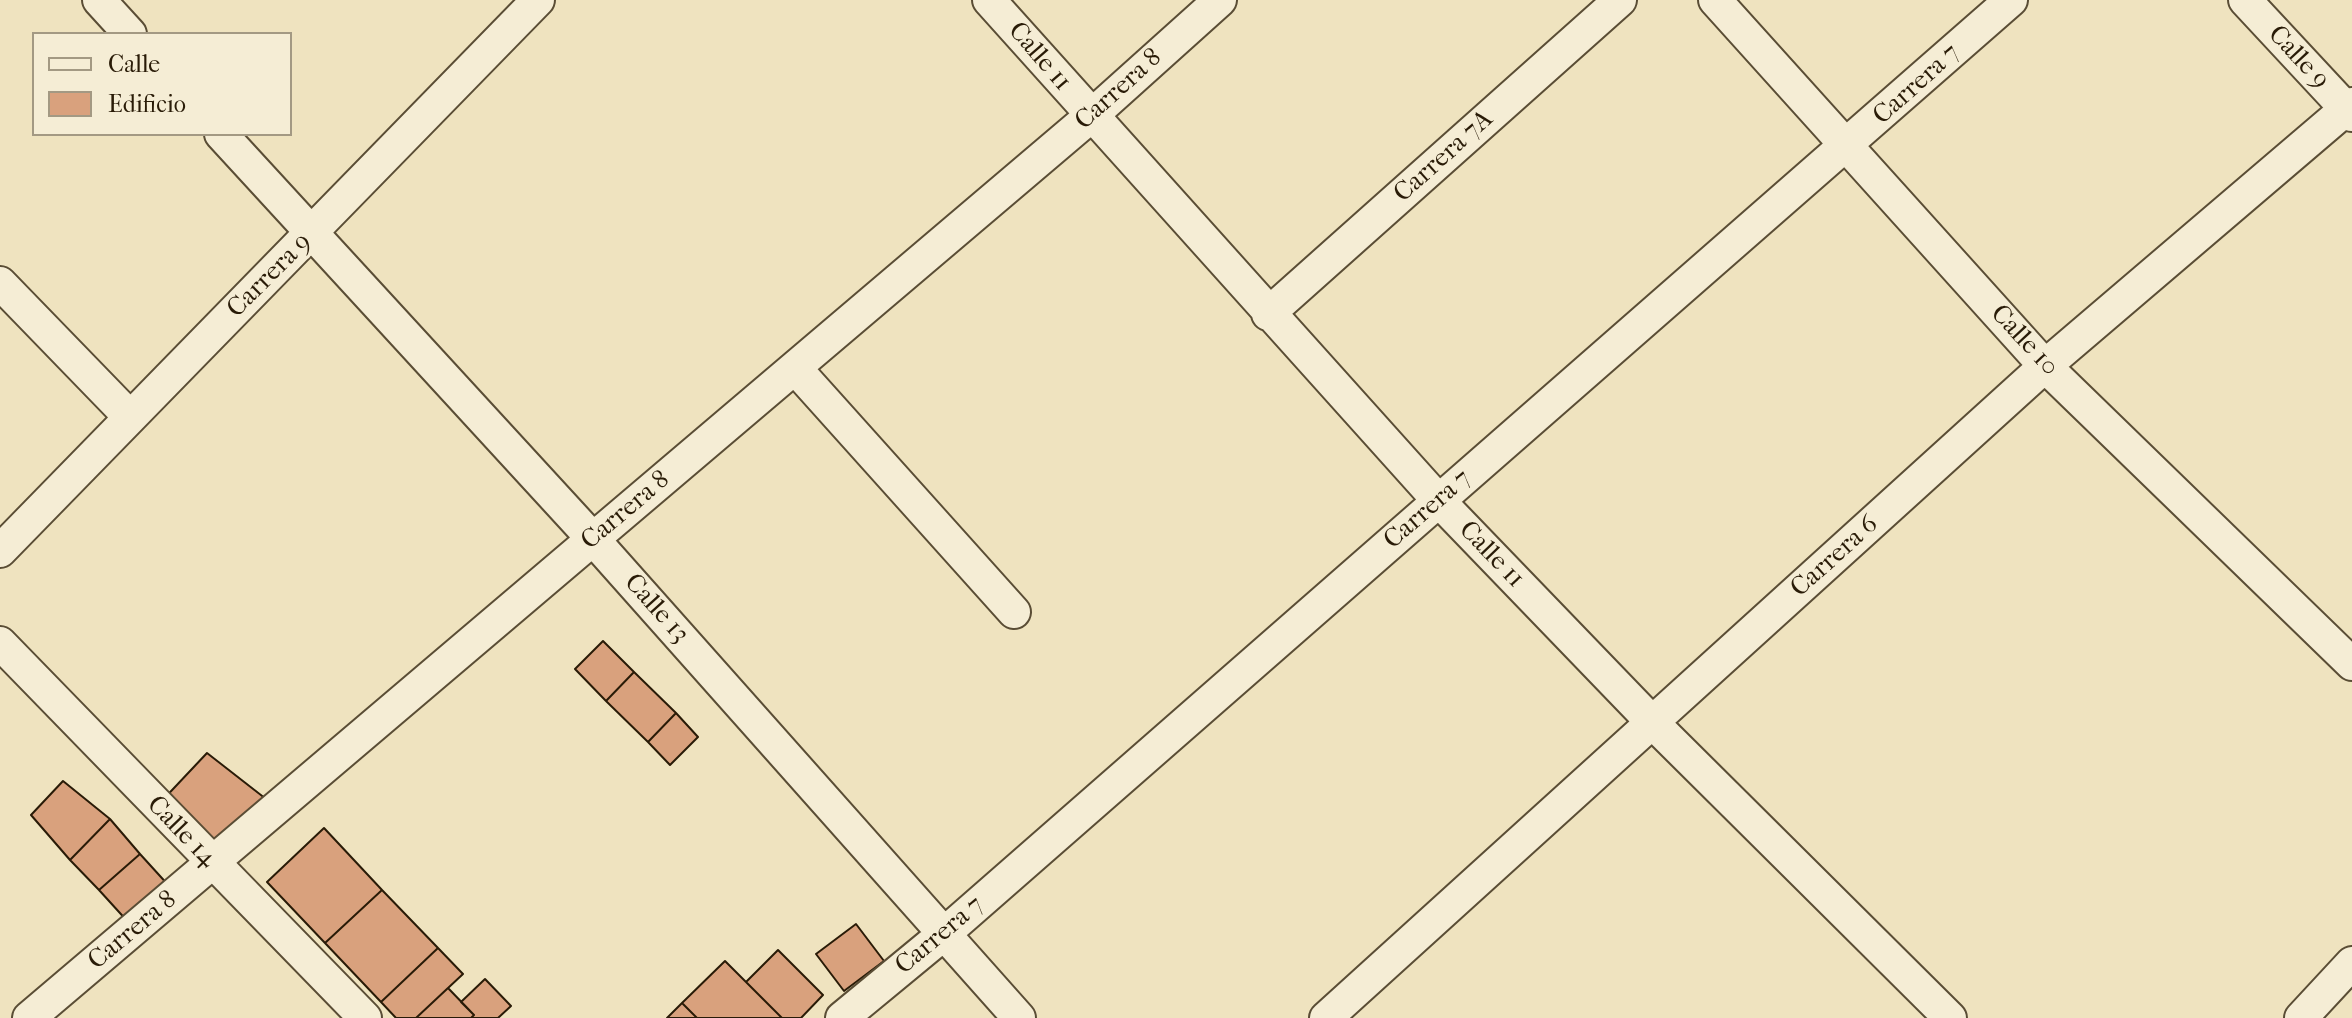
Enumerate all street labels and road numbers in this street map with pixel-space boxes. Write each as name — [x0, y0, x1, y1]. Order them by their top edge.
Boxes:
street label: Calle 11 — [1001, 16, 1077, 98]
street label: Calle 9 — [2261, 20, 2335, 96]
street label: Carrera 7 — [1867, 38, 1967, 132]
street label: Carrera 8 — [1069, 43, 1169, 137]
street label: Carrera 7A — [1388, 104, 1500, 210]
street label: Carrera 9 — [221, 227, 319, 325]
street label: Calle 10 — [1983, 299, 2065, 383]
street label: Carrera 7 — [1378, 464, 1478, 556]
street label: Carrera 8 — [575, 465, 677, 557]
street label: Carrera 6 — [1785, 510, 1885, 604]
street label: Calle 11 — [1452, 515, 1530, 595]
street label: Calle 13 — [617, 568, 695, 650]
street label: Calle 14 — [140, 790, 222, 874]
street label: Carrera 8 — [82, 885, 184, 977]
street label: Carrera 7 — [890, 890, 990, 982]

